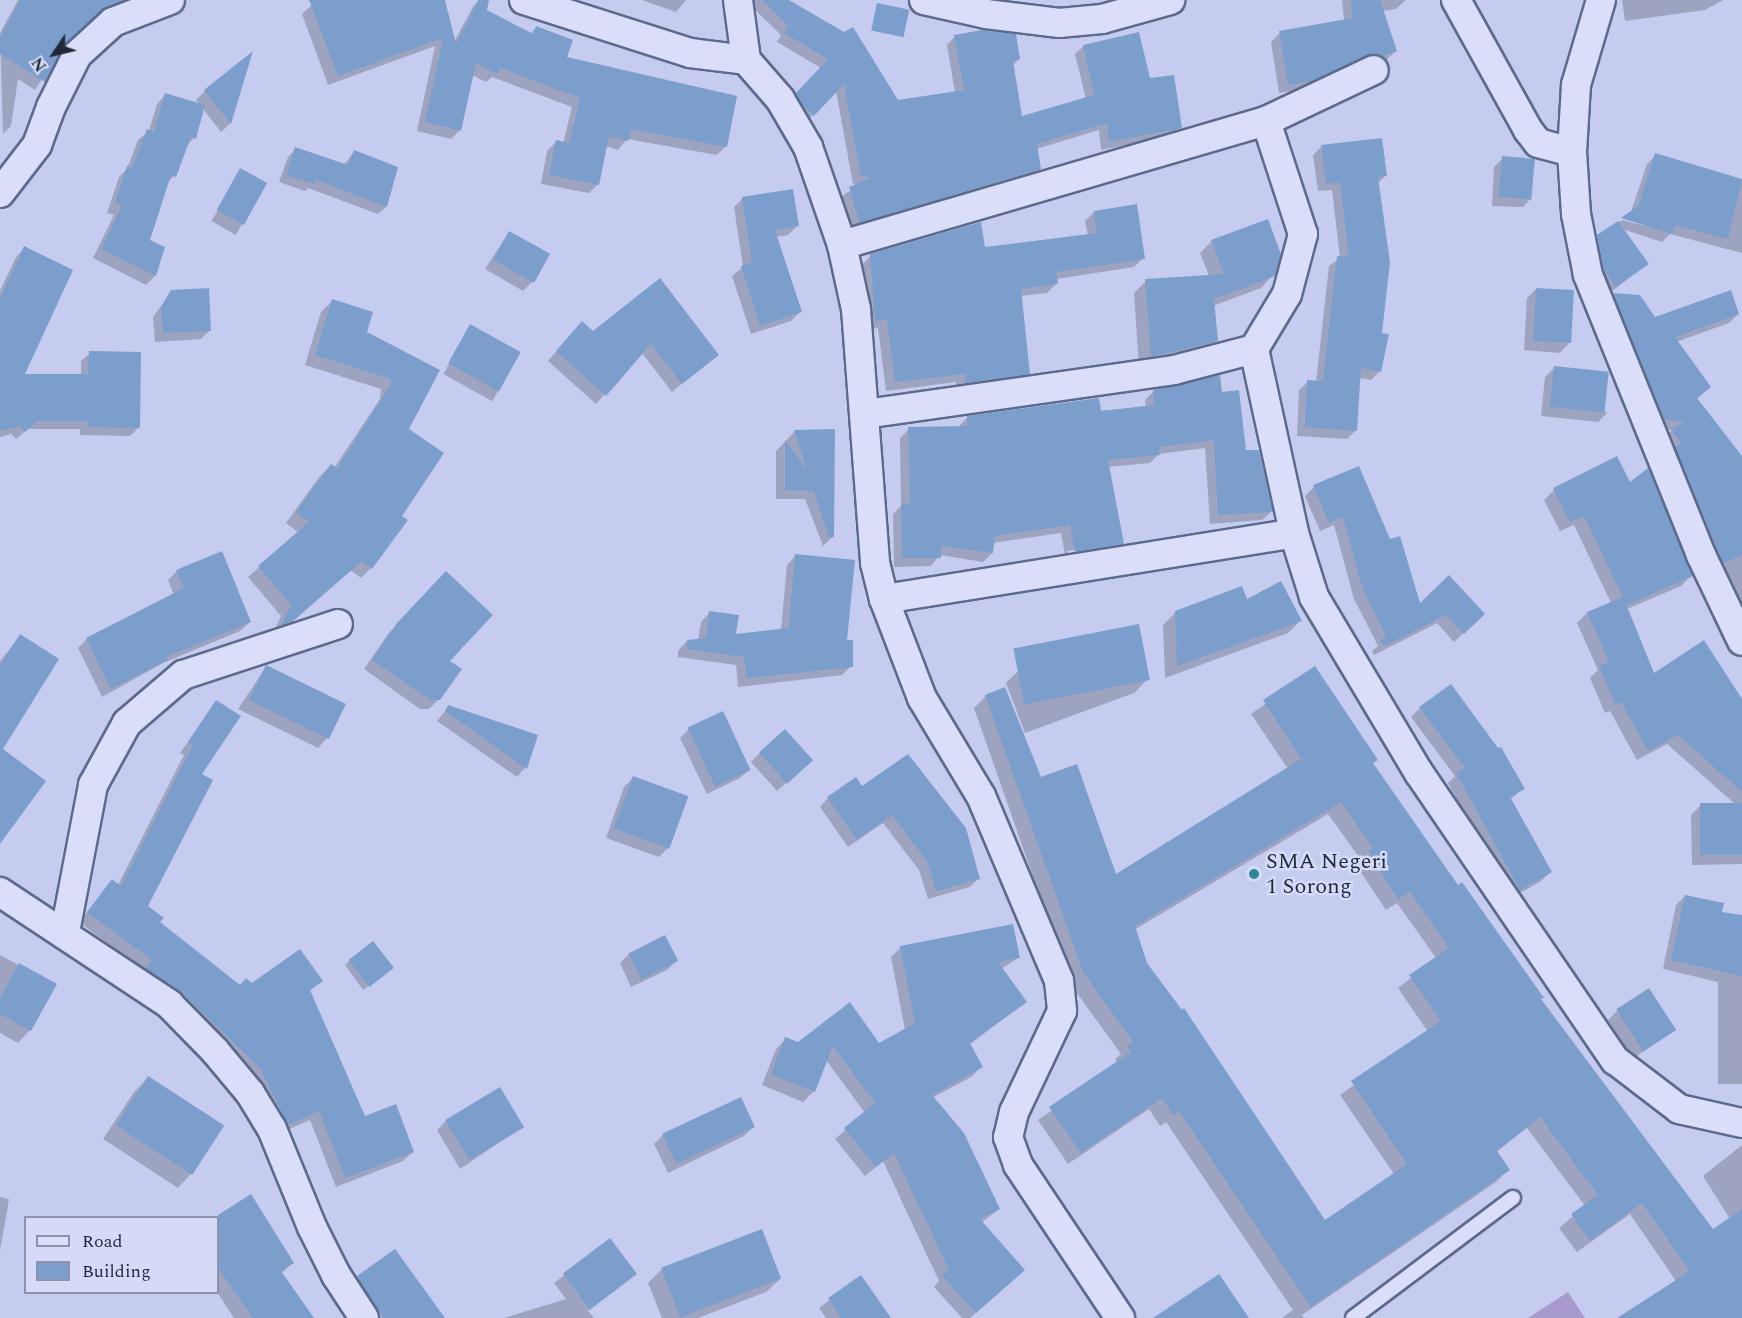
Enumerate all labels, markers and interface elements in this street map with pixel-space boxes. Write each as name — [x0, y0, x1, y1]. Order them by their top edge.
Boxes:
north arrow — [24, 24, 84, 84]
text: N — [26, 52, 53, 77]
place label: SMA Negeri 1 Sorong — [1266, 848, 1387, 900]
marker: SMA Negeri 1 Sorong — [1247, 867, 1261, 881]
legend — [24, 1216, 219, 1294]
text: Road — [82, 1228, 123, 1255]
text: Building — [82, 1258, 151, 1285]

